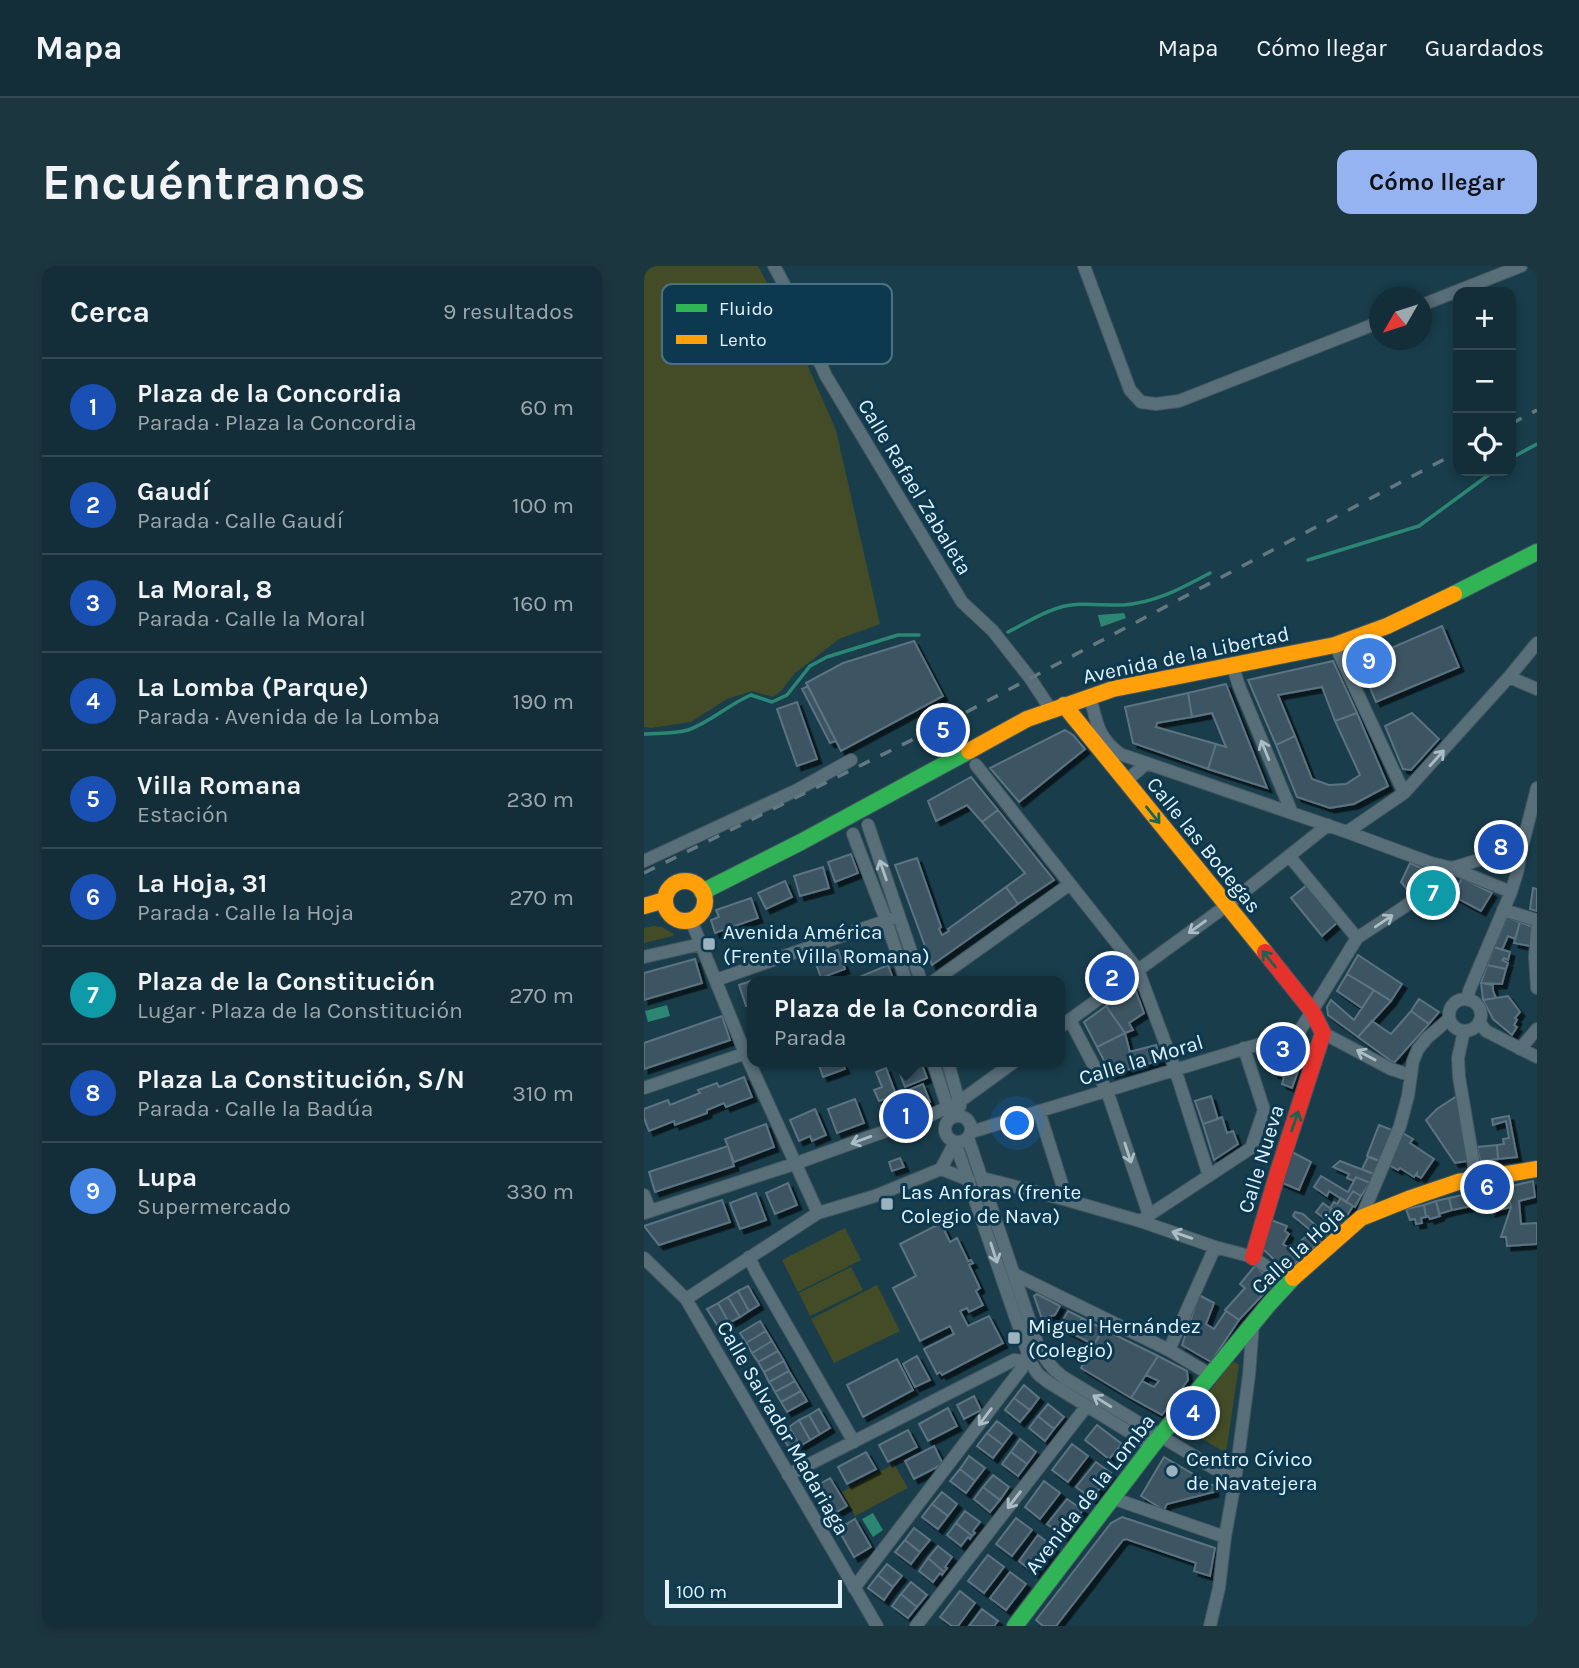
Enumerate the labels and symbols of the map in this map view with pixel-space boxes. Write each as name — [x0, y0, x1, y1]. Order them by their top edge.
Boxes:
legend — [662, 284, 892, 364]
north arrow — [1369, 287, 1432, 350]
text: Fluido — [719, 298, 773, 320]
text: Lento — [719, 329, 767, 351]
street label: Calle Rafael Zabaleta — [853, 395, 977, 579]
street label: Avenida de la Libertad — [1081, 621, 1291, 689]
pin: 9 — [1346, 635, 1392, 687]
pin: 5 — [920, 704, 966, 756]
one-way arrow — [1258, 740, 1271, 762]
one-way arrow — [1429, 749, 1445, 767]
street label: Calle las Bodegas — [1142, 772, 1266, 918]
one-way arrow — [1146, 806, 1161, 824]
pin: 8 — [1478, 821, 1524, 873]
one-way arrow — [876, 860, 888, 882]
pin: 7 — [1410, 867, 1456, 919]
one-way arrow — [1374, 914, 1393, 928]
place label: Avenida América (Frente Villa Romana) — [723, 920, 930, 968]
one-way arrow — [1188, 920, 1207, 935]
marker: Avenida América (Frente Villa Romana) — [701, 936, 717, 952]
one-way arrow — [1262, 950, 1277, 968]
pin: 2 — [1089, 952, 1135, 1004]
pin: 3 — [1260, 1023, 1306, 1075]
street label: Calle la Moral — [1076, 1030, 1206, 1090]
one-way arrow — [1356, 1048, 1377, 1062]
pin: 1 — [883, 1090, 929, 1142]
street label: Calle Nueva — [1233, 1102, 1289, 1216]
your location — [1000, 1106, 1034, 1140]
one-way arrow — [1290, 1111, 1302, 1133]
one-way arrow — [850, 1135, 872, 1147]
one-way arrow — [1123, 1142, 1135, 1164]
pin: 6 — [1464, 1161, 1510, 1213]
place label: Las Anforas (frente Colegio de Nava) — [901, 1180, 1081, 1228]
marker: Las Anforas (frente Colegio de Nava) — [879, 1196, 895, 1212]
street label: Calle la Hoja — [1247, 1201, 1349, 1299]
one-way arrow — [1171, 1228, 1193, 1241]
one-way arrow — [989, 1242, 1001, 1264]
place label: Miguel Hernández (Colegio) — [1028, 1314, 1201, 1362]
street label: Calle Salvador Madariaga — [712, 1317, 854, 1539]
marker: Miguel Hernández (Colegio) — [1006, 1330, 1022, 1346]
pin: 4 — [1170, 1387, 1216, 1439]
one-way arrow — [1092, 1394, 1112, 1408]
one-way arrow — [978, 1407, 993, 1425]
street label: Avenida de la Lomba — [1020, 1409, 1160, 1579]
place label: Centro Cívico de Navatejera — [1186, 1447, 1317, 1495]
marker: Centro Cívico de Navatejera — [1164, 1463, 1180, 1479]
one-way arrow — [1007, 1490, 1022, 1508]
scale bar — [665, 1577, 842, 1609]

